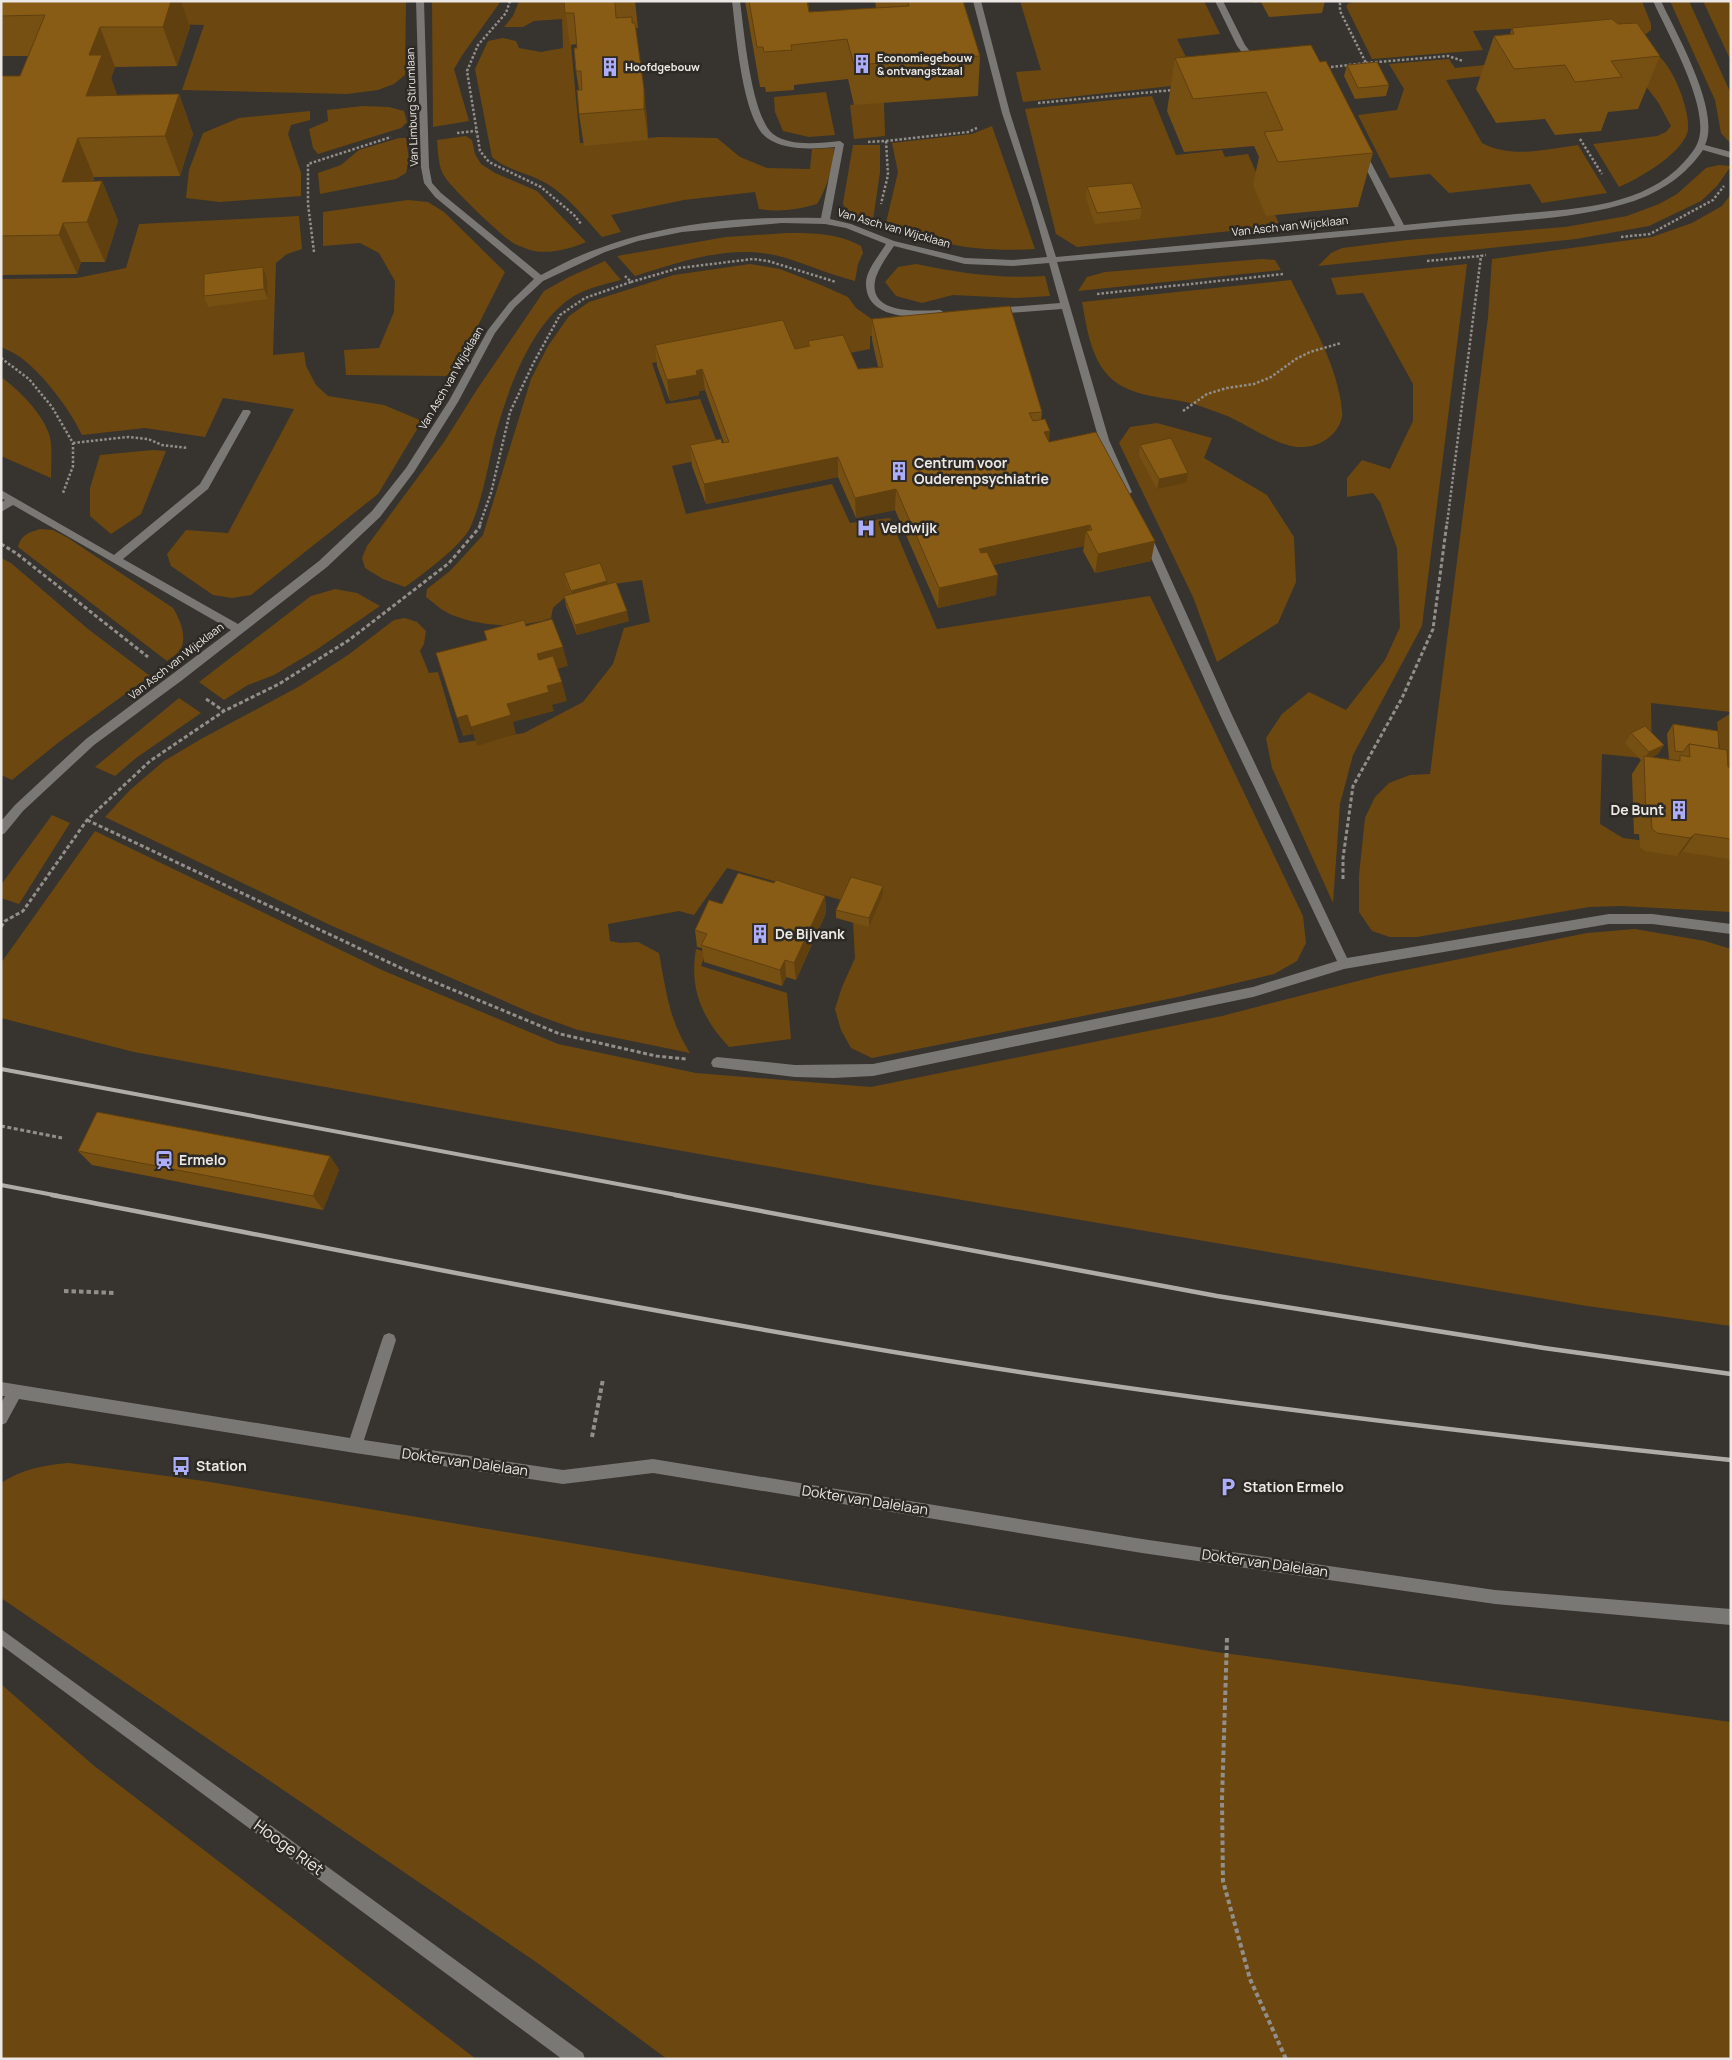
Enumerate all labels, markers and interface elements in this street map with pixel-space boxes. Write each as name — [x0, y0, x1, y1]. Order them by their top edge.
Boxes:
street label: Van Limburg Stirumlaan — [402, 47, 421, 167]
place label: Economiegebouw & ontvangstzaal — [877, 50, 972, 78]
building icon: Economiegebouw & ontvangstzaal — [851, 53, 873, 75]
building icon: Hoofdgebouw — [599, 56, 621, 78]
place label: Hoofdgebouw — [625, 59, 700, 74]
street label: Van Asch van Wijcklaan — [836, 204, 952, 251]
street label: Van Asch van Wijcklaan — [1231, 212, 1349, 239]
street label: Van Asch van Wijcklaan — [415, 323, 486, 432]
place label: Centrum voor Ouderenpsychiatrie — [914, 453, 1049, 488]
building icon: Centrum voor Ouderenpsychiatrie — [888, 460, 910, 482]
hospital icon: Veldwijk — [855, 517, 877, 539]
place label: Veldwijk — [881, 518, 937, 537]
street label: Van Asch van Wijcklaan — [125, 619, 226, 703]
building icon: De Bunt — [1668, 799, 1690, 821]
place label: De Bunt — [1611, 800, 1664, 819]
building icon: De Bijvank — [749, 923, 771, 945]
place label: De Bijvank — [775, 924, 845, 943]
station icon: Ermelo — [153, 1149, 175, 1171]
place label: Ermelo — [179, 1150, 227, 1169]
street label: Dokter van Dalelaan — [401, 1443, 529, 1480]
bus stop icon: Station — [170, 1455, 192, 1477]
place label: Station — [196, 1456, 247, 1475]
parking icon: Station Ermelo — [1217, 1476, 1239, 1498]
place label: Station Ermelo — [1243, 1477, 1344, 1496]
street label: Dokter van Dalelaan — [801, 1480, 929, 1519]
street label: Dokter van Dalelaan — [1201, 1544, 1329, 1581]
street label: Hooge Riet — [250, 1814, 328, 1880]

